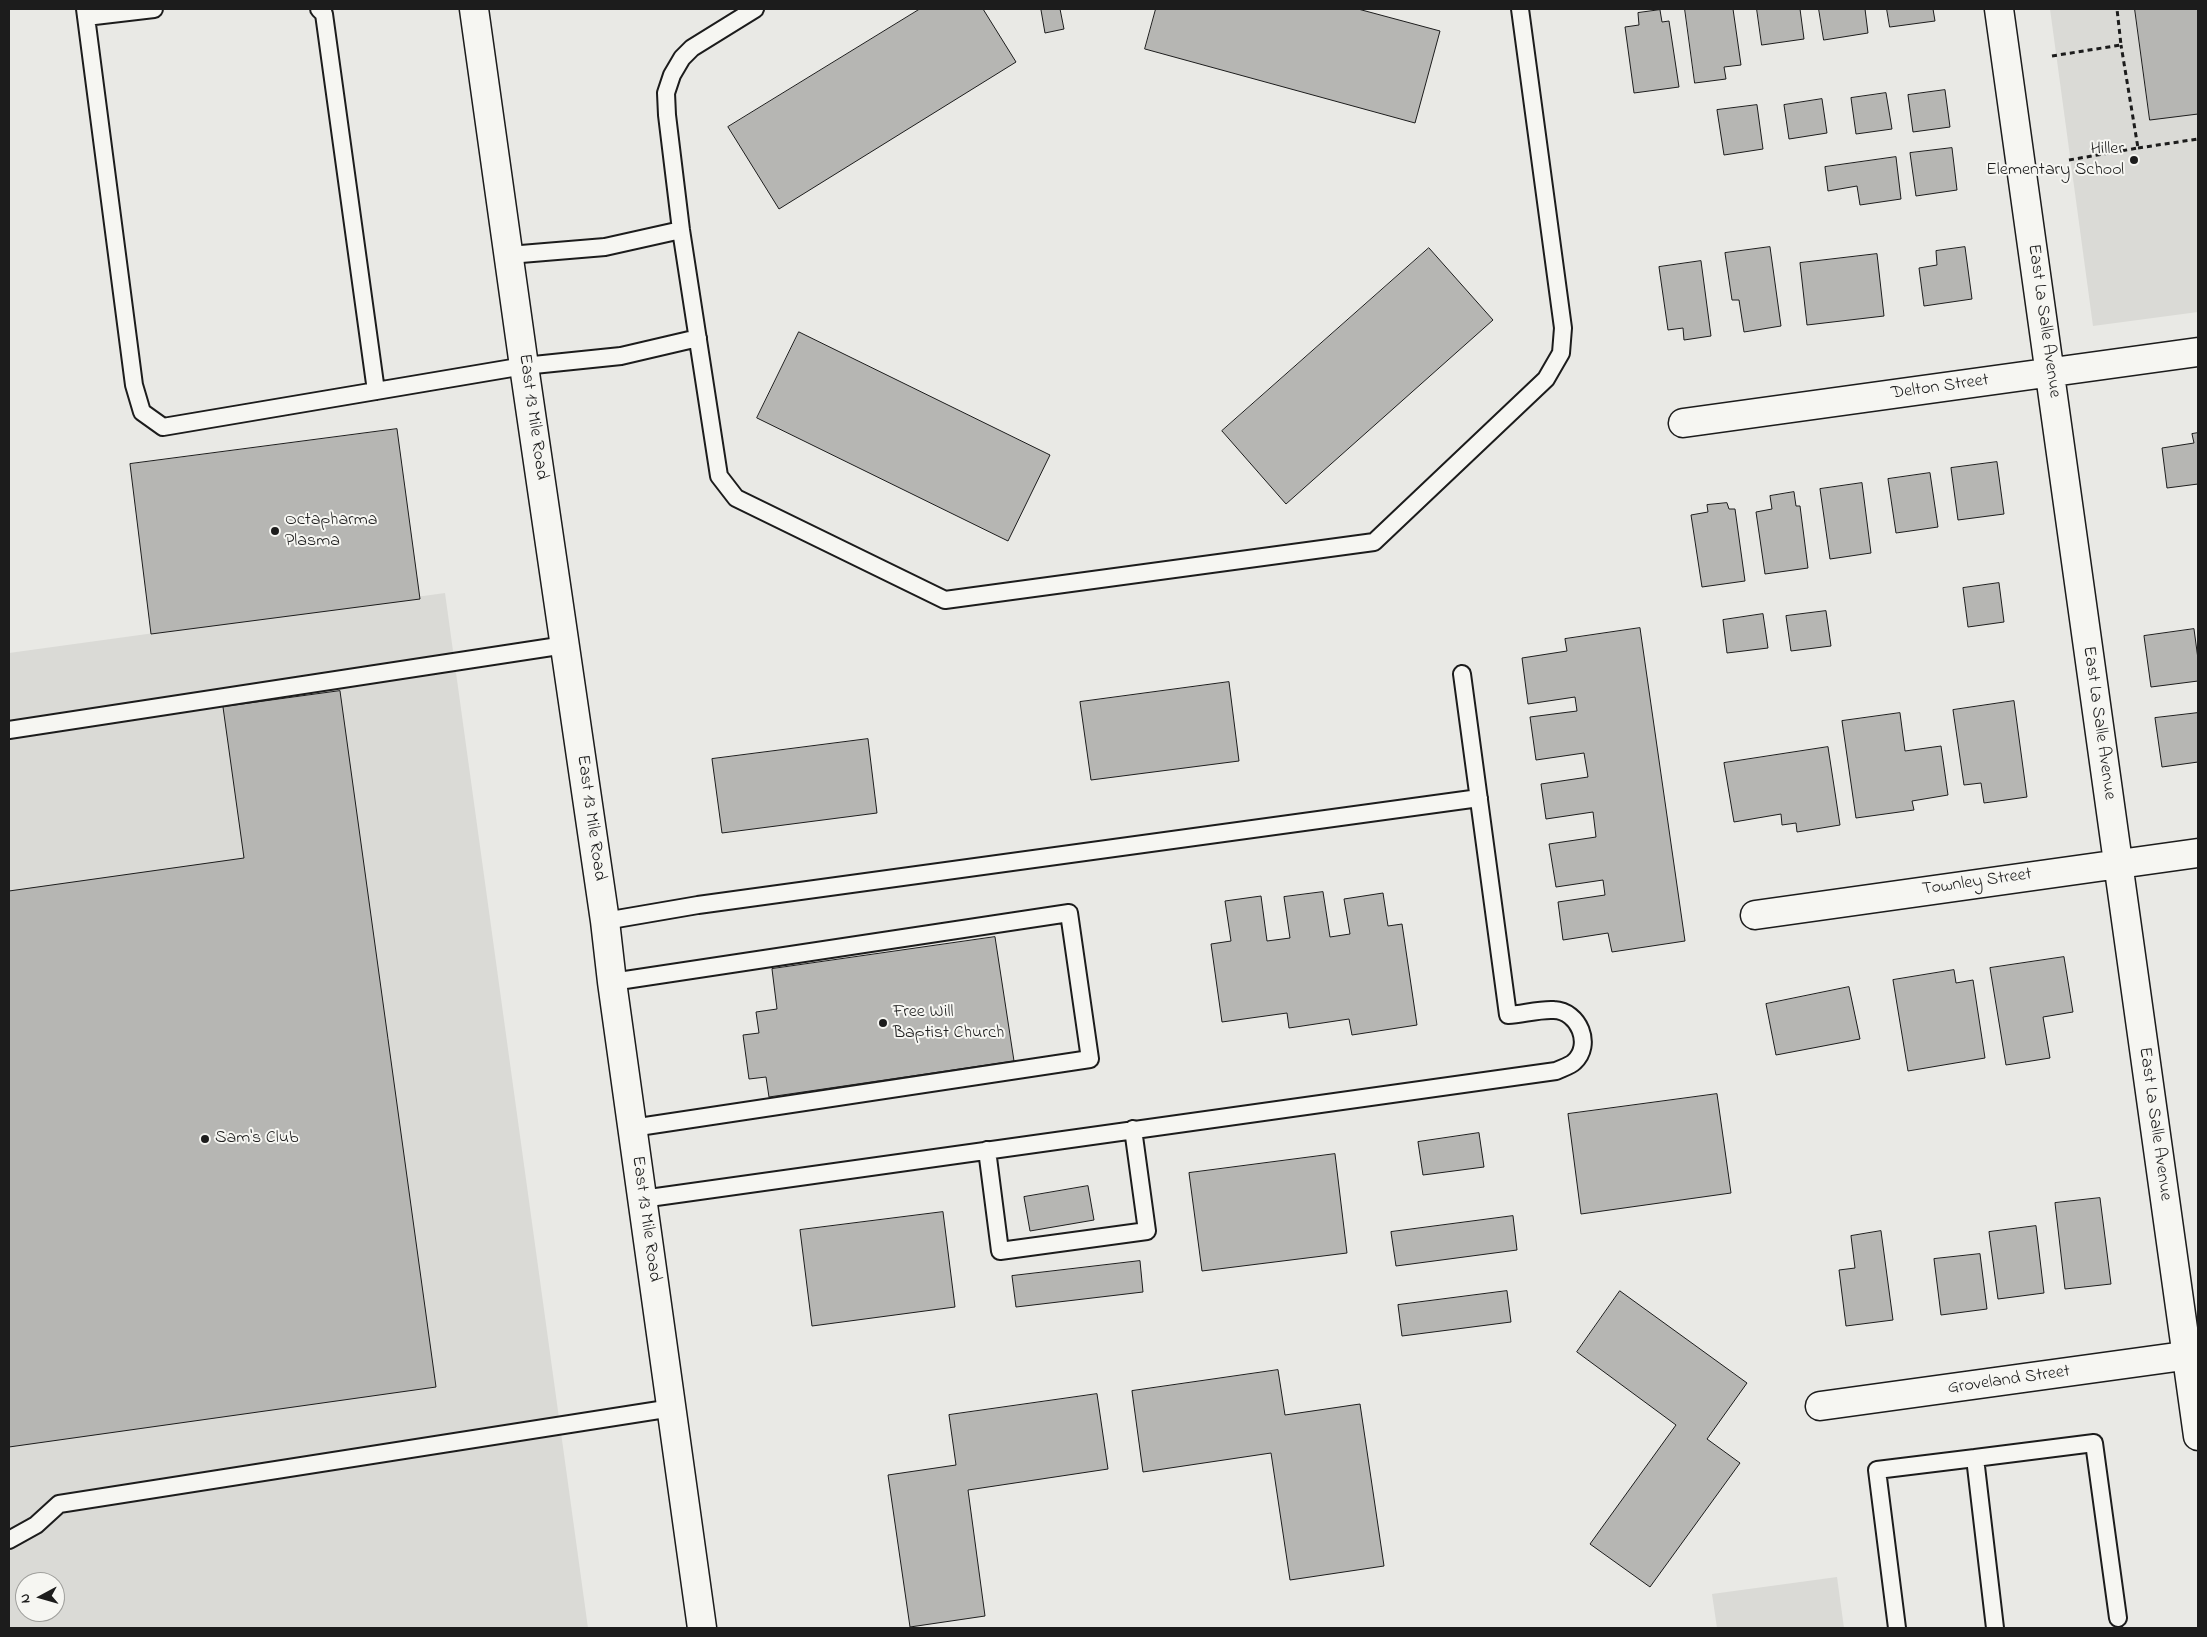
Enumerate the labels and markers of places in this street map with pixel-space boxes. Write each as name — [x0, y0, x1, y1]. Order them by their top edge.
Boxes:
place label: Hiller Elementary School — [1986, 139, 2124, 182]
marker: Hiller Elementary School — [2128, 154, 2140, 166]
place label: Octapharma Plasma — [285, 510, 377, 552]
marker: Octapharma Plasma — [269, 525, 281, 537]
place label: Free Will Baptist Church — [893, 1002, 1004, 1044]
marker: Free Will Baptist Church — [877, 1017, 889, 1029]
place label: Sam's Club — [215, 1128, 298, 1150]
marker: Sam's Club — [199, 1133, 211, 1145]

